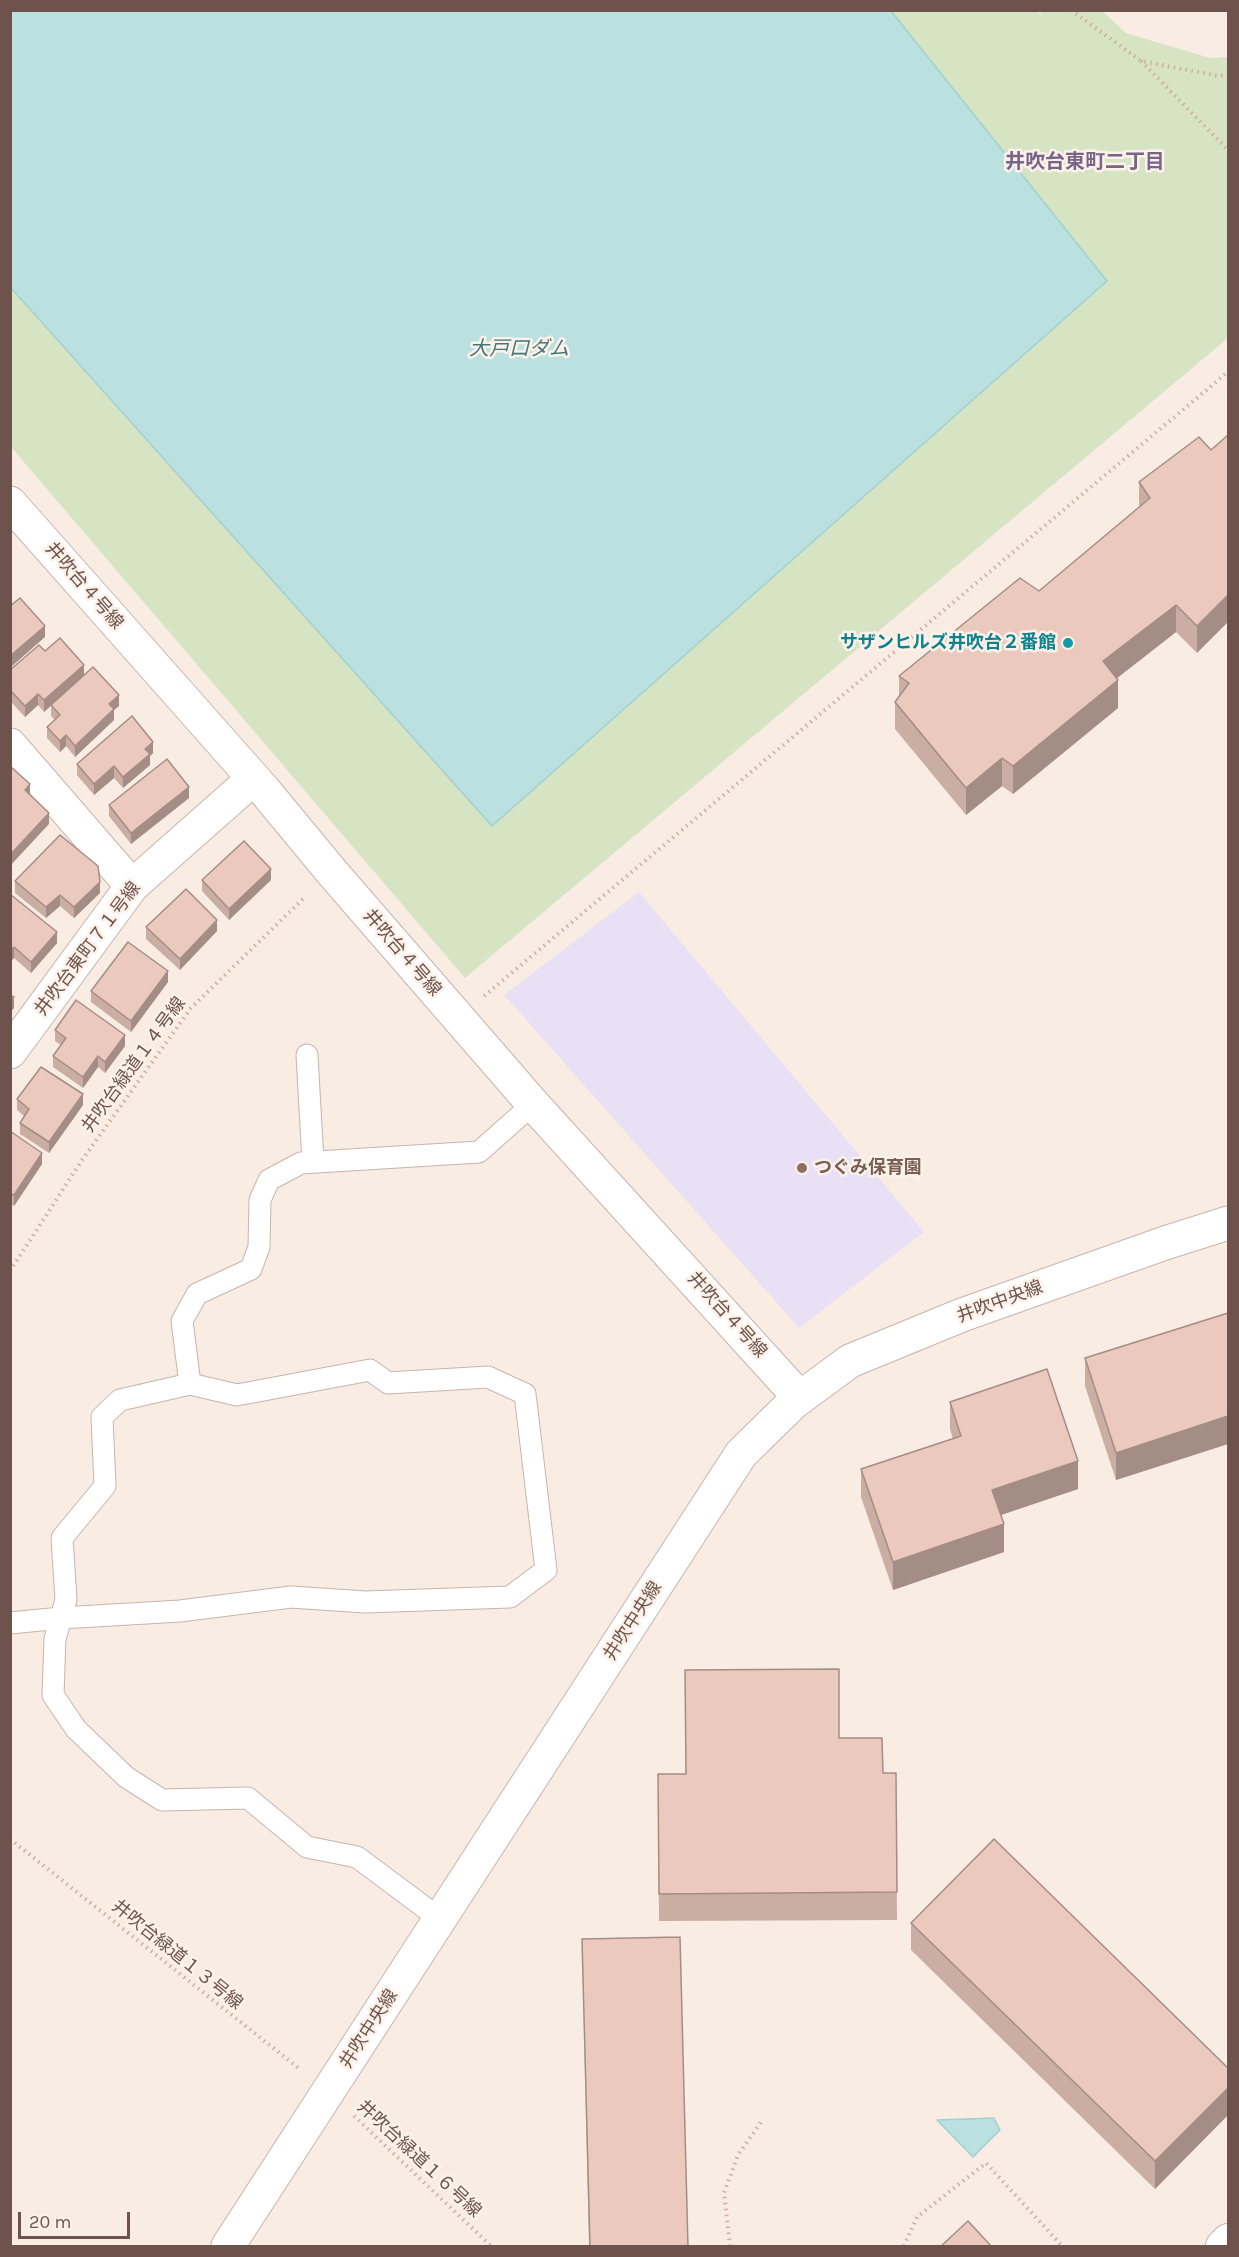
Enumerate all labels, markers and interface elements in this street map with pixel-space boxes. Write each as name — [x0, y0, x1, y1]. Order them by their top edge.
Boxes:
district label: 井吹台東町二丁目 — [1005, 150, 1165, 174]
water label: 大戸口ダム — [469, 337, 569, 361]
street label: 井吹台４号線 — [40, 538, 128, 634]
place label: サザンヒルズ井吹台２番館 — [840, 632, 1056, 654]
marker: サザンヒルズ井吹台２番館 — [1061, 636, 1075, 650]
street label: 井吹台東町７１号線 — [31, 878, 145, 1020]
street label: 井吹台４号線 — [358, 905, 446, 1001]
street label: 井吹台緑道１４号線 — [78, 993, 190, 1137]
place label: つぐみ保育園 — [814, 1157, 922, 1179]
marker: つぐみ保育園 — [795, 1161, 809, 1175]
street label: 井吹台４号線 — [683, 1268, 771, 1362]
street label: 井吹中央線 — [954, 1276, 1046, 1328]
street label: 井吹中央線 — [599, 1577, 667, 1665]
street label: 井吹台緑道１３号線 — [107, 1896, 247, 2014]
street label: 井吹中央線 — [335, 1985, 403, 2073]
street label: 井吹台緑道１６号線 — [352, 2096, 486, 2222]
scale bar — [21, 2200, 134, 2238]
text: 20 m — [29, 2211, 71, 2233]

